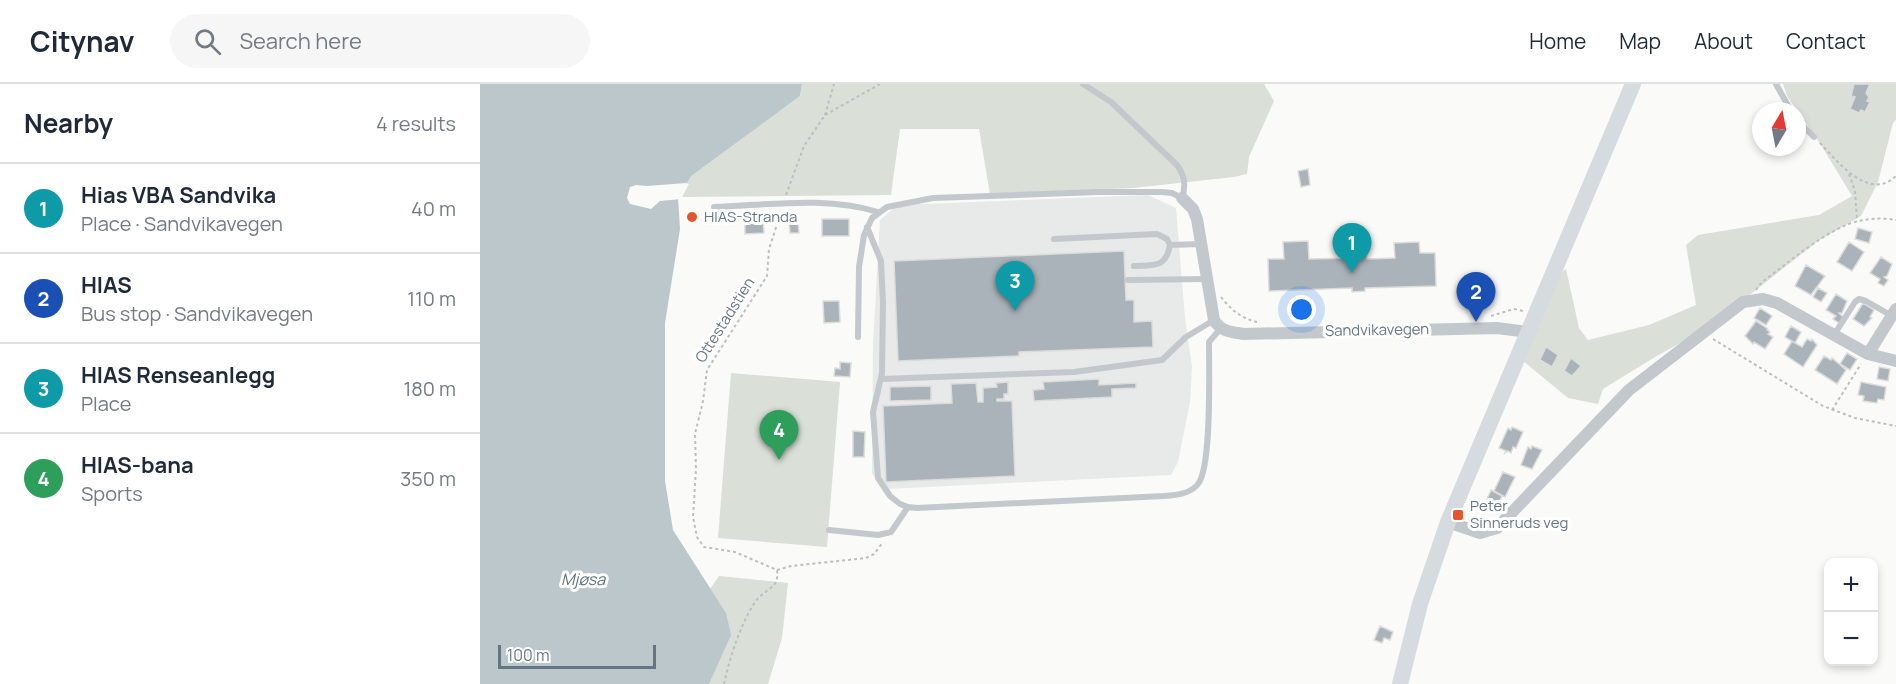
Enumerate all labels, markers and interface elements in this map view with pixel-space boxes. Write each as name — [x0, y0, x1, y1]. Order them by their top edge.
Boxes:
search box — [170, 14, 590, 68]
text: Citynav — [30, 22, 134, 60]
icon: search — [191, 25, 224, 58]
text: Search here — [239, 26, 362, 56]
text: Home — [1529, 27, 1586, 55]
text: Map — [1619, 27, 1661, 55]
text: About — [1694, 27, 1753, 55]
text: Contact — [1786, 27, 1866, 55]
north arrow — [1752, 102, 1806, 156]
text: Nearby — [24, 105, 113, 141]
text: 4 results — [376, 110, 456, 137]
text: Hias VBA Sandvika — [81, 180, 276, 210]
text: 1 — [39, 195, 48, 222]
text: 40 m — [411, 195, 456, 222]
place label: HIAS-Stranda — [704, 206, 797, 227]
text: Place · Sandvikavegen — [81, 210, 283, 237]
marker: HIAS-Stranda — [685, 210, 699, 224]
pin: 1 — [1332, 224, 1372, 273]
pin: 3 — [996, 262, 1034, 311]
text: HIAS — [81, 270, 132, 300]
pin: 2 — [1456, 272, 1496, 322]
street label: Ottestadstien — [690, 273, 759, 366]
text: 2 — [38, 285, 49, 312]
text: 110 m — [407, 285, 456, 312]
your location — [1287, 295, 1316, 324]
text: Bus stop · Sandvikavegen — [81, 300, 313, 327]
street label: Sandvikavegen — [1325, 318, 1429, 341]
text: HIAS Renseanlegg — [81, 360, 275, 390]
text: 3 — [38, 375, 49, 402]
text: 180 m — [403, 375, 456, 402]
text: Place — [81, 390, 131, 417]
pin: 4 — [760, 410, 798, 460]
text: HIAS-bana — [81, 450, 194, 480]
text: 4 — [37, 465, 50, 492]
text: 350 m — [400, 465, 456, 492]
text: Sports — [81, 480, 143, 507]
place label: Peter Sinneruds veg — [1470, 495, 1568, 533]
marker: Peter Sinneruds veg — [1451, 508, 1465, 522]
map controls — [1824, 558, 1878, 666]
button: + — [1824, 558, 1878, 612]
water label: Mjøsa — [561, 568, 606, 590]
button: − — [1824, 612, 1878, 666]
scale bar — [498, 642, 656, 670]
text: 100 m — [507, 644, 550, 666]

